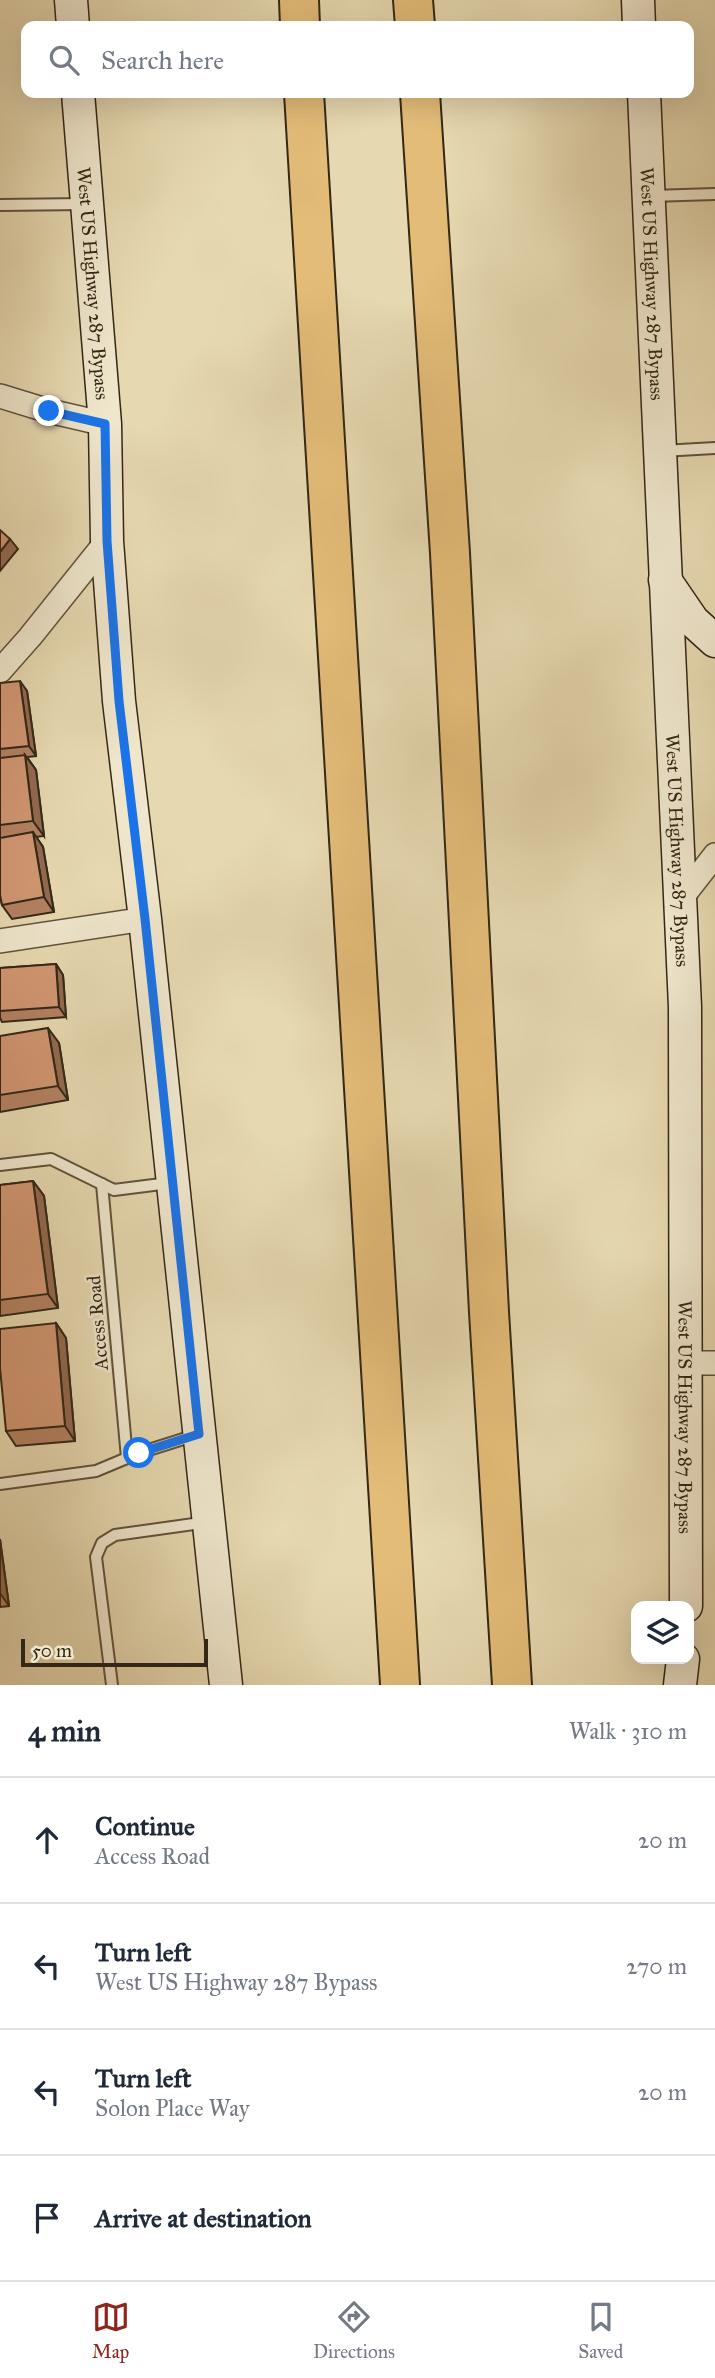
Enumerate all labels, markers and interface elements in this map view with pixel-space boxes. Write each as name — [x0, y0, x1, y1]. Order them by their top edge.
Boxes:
search box — [21, 21, 694, 98]
icon: search — [45, 41, 83, 79]
text: Search here — [101, 44, 224, 76]
street label: West US Highway 287 Bypass — [72, 166, 114, 401]
street label: West US Highway 287 Bypass — [635, 167, 669, 401]
route end — [33, 395, 64, 426]
street label: West US Highway 287 Bypass — [661, 733, 694, 968]
street label: Access Road — [82, 1274, 113, 1372]
street label: West US Highway 287 Bypass — [673, 1300, 697, 1534]
route start — [123, 1437, 154, 1468]
map controls — [631, 1601, 694, 1664]
button: layers — [631, 1601, 694, 1664]
scale bar — [21, 1636, 208, 1668]
text: 50 m — [32, 1639, 72, 1662]
text: 4 min — [28, 1713, 101, 1749]
text: Walk · 310 m — [569, 1717, 687, 1745]
text: Continue — [95, 1810, 195, 1842]
icon: ahead — [28, 1821, 66, 1859]
text: 20 m — [638, 1826, 687, 1854]
text: Access Road — [95, 1842, 210, 1870]
text: Turn left — [95, 1936, 191, 1968]
icon: left — [28, 1947, 66, 1985]
text: 270 m — [626, 1952, 687, 1980]
text: West US Highway 287 Bypass — [95, 1968, 378, 1996]
text: Turn left — [95, 2062, 191, 2094]
icon: left — [28, 2073, 66, 2111]
text: 20 m — [638, 2078, 687, 2106]
text: Solon Place Way — [95, 2094, 249, 2122]
icon: arrive — [28, 2199, 66, 2237]
text: Arrive at destination — [95, 2202, 312, 2234]
tab: Map — [92, 2298, 130, 2363]
tab: Directions — [313, 2298, 395, 2363]
tab: Saved — [578, 2298, 623, 2363]

